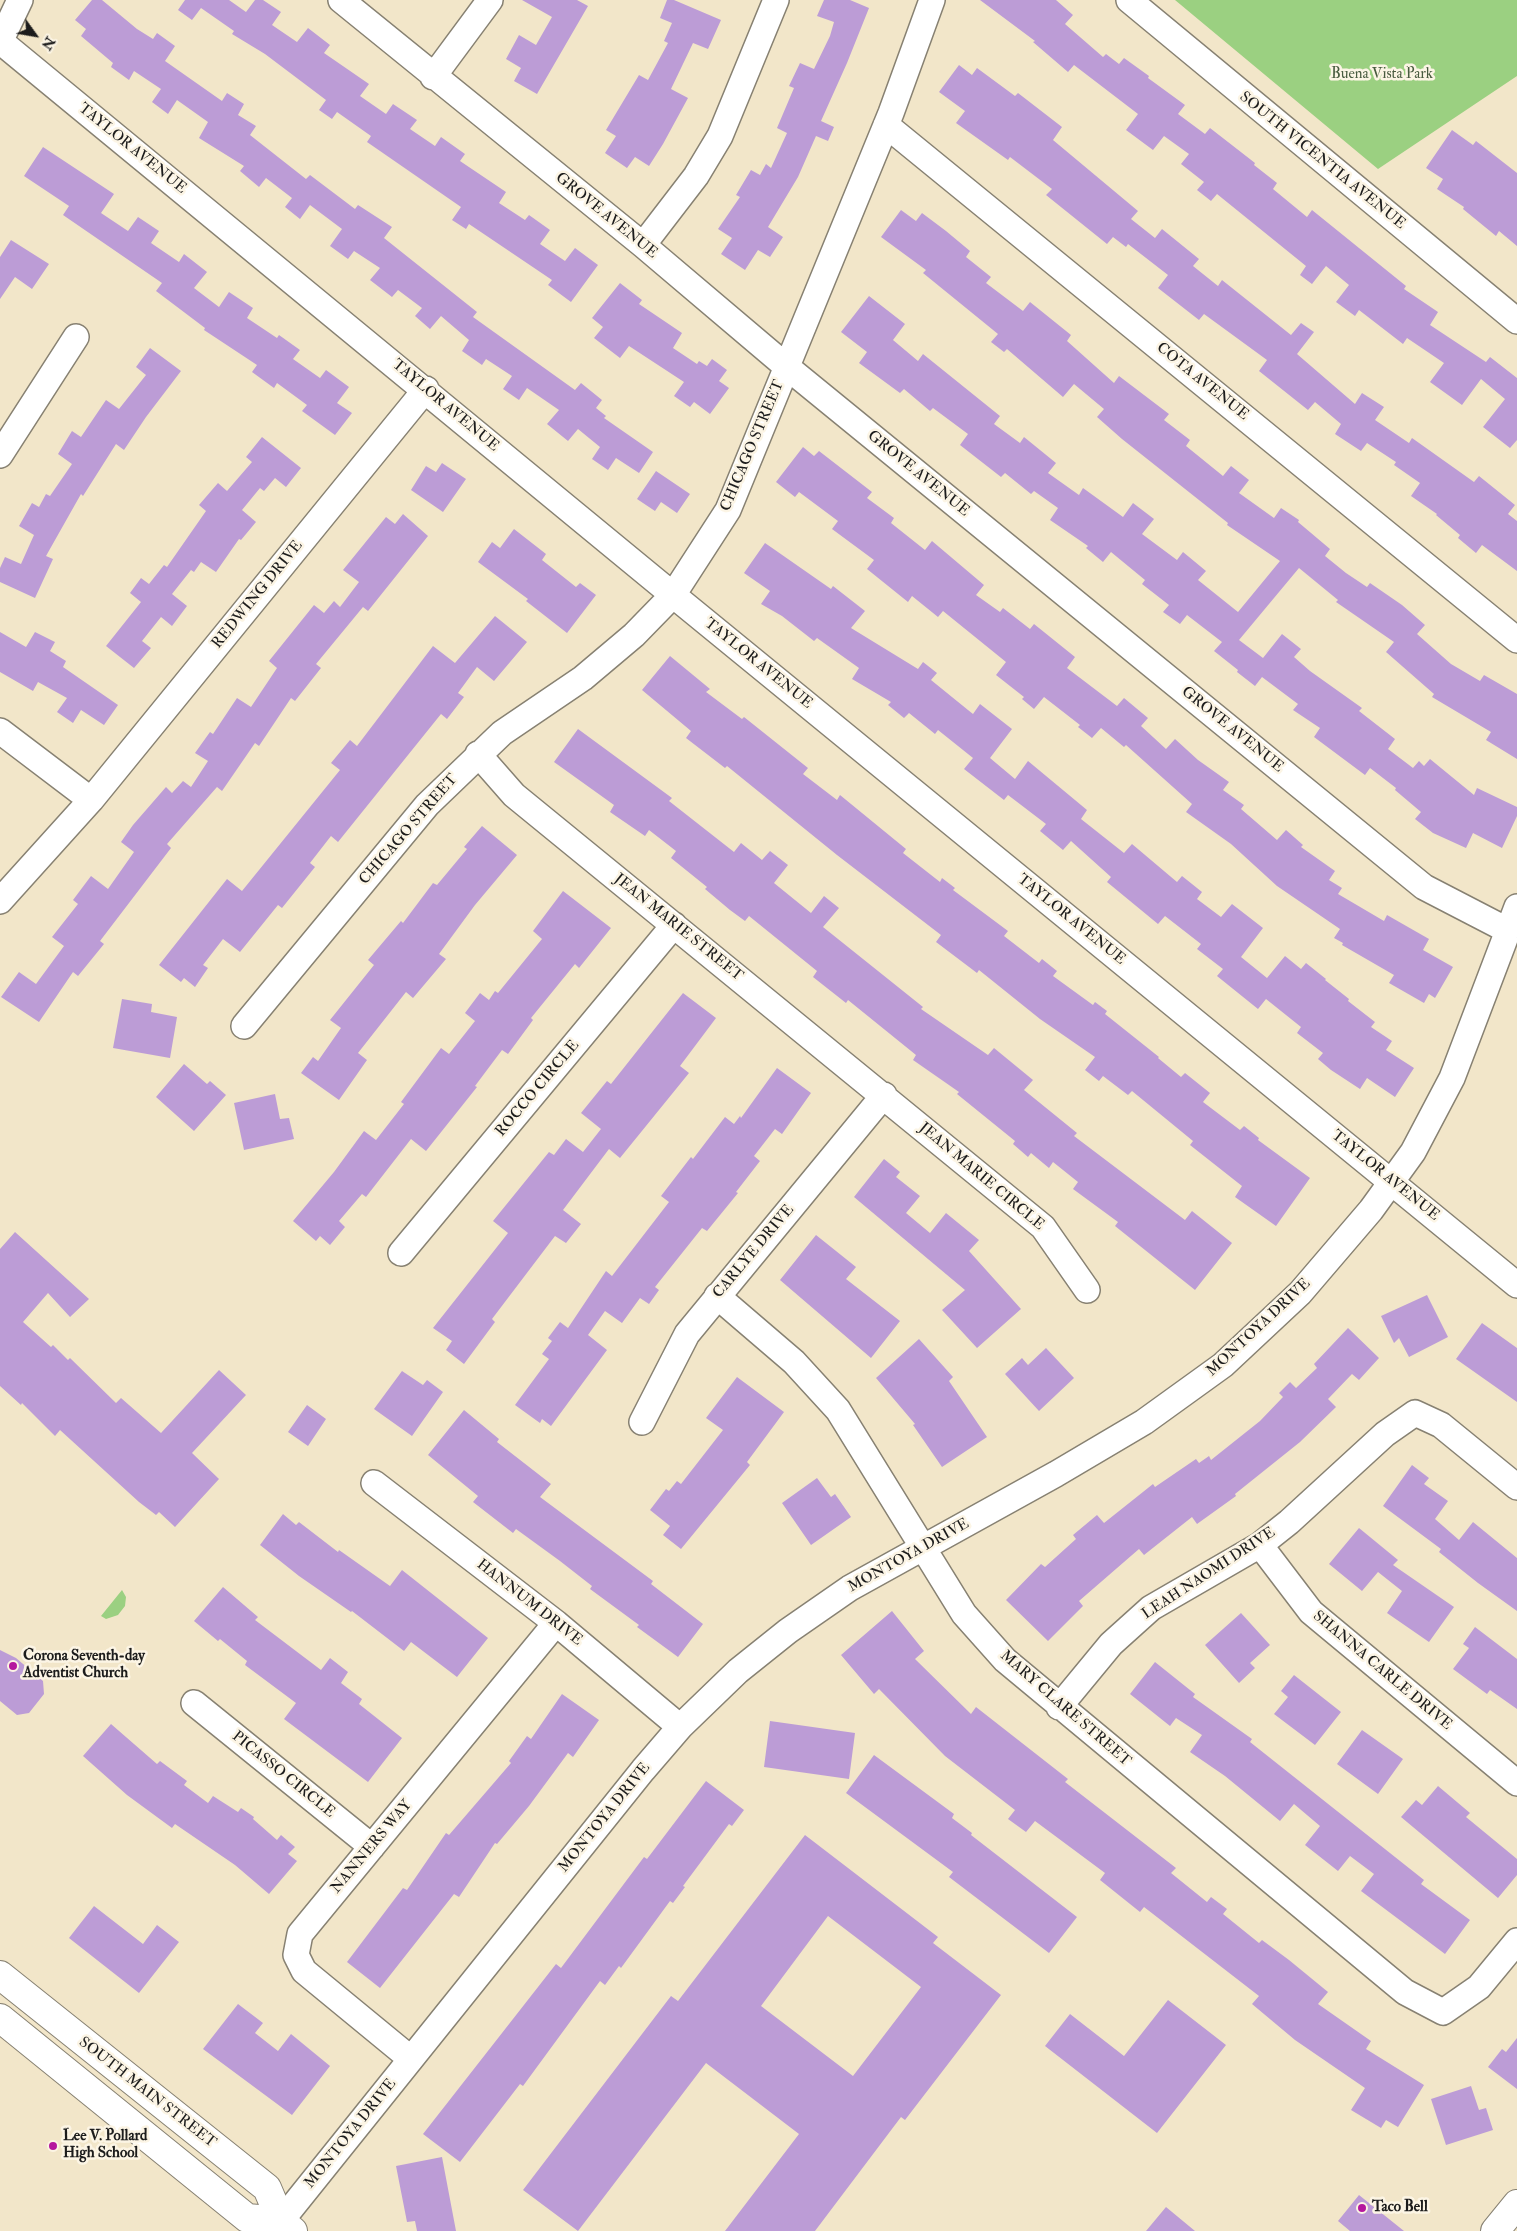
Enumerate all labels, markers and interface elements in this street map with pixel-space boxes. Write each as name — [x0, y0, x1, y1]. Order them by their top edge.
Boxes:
north arrow — [10, 10, 60, 60]
text: N — [38, 33, 59, 53]
park label: Buena Vista Park — [1331, 66, 1433, 84]
street label: SOUTH VICENTIA AVENUE — [1235, 89, 1409, 233]
street label: TAYLOR AVENUE — [74, 100, 190, 198]
street label: GROVE AVENUE — [551, 169, 661, 263]
street label: COTA AVENUE — [1152, 339, 1252, 425]
street label: TAYLOR AVENUE — [388, 356, 502, 456]
street label: CHICAGO STREET — [717, 378, 789, 514]
street label: GROVE AVENUE — [863, 427, 973, 521]
street label: REDWING DRIVE — [209, 537, 307, 653]
street label: TAYLOR AVENUE — [700, 615, 816, 713]
street label: GROVE AVENUE — [1177, 683, 1287, 777]
street label: CHICAGO STREET — [356, 771, 462, 889]
street label: JEAN MARIE STREET — [610, 870, 746, 986]
street label: TAYLOR AVENUE — [1013, 871, 1129, 969]
street label: ROCCO CIRCLE — [492, 1037, 584, 1141]
street label: JEAN MARIE CIRCLE — [915, 1119, 1047, 1235]
street label: TAYLOR AVENUE — [1327, 1127, 1443, 1225]
street label: CARLYE DRIVE — [710, 1202, 798, 1302]
street label: MONTOYA DRIVE — [1203, 1275, 1315, 1381]
street label: MONTOYA DRIVE — [845, 1515, 973, 1597]
street label: LEAH NAOMI DRIVE — [1139, 1524, 1279, 1624]
street label: HANNUM DRIVE — [473, 1556, 585, 1650]
street label: SHANNA CARLE DRIVE — [1309, 1608, 1455, 1734]
street label: MARY CLARE STREET — [996, 1647, 1134, 1771]
place label: Corona Seventh-day Adventist Church — [23, 1648, 145, 1683]
marker: Corona Seventh-day Adventist Church — [7, 1660, 19, 1672]
street label: PICASSO CIRCLE — [228, 1728, 338, 1822]
street label: MONTOYA DRIVE — [555, 1760, 655, 1876]
street label: NANNERS WAY — [328, 1797, 416, 1897]
street label: SOUTH MAIN STREET — [75, 2034, 219, 2152]
street label: MONTOYA DRIVE — [301, 2076, 401, 2192]
place label: Lee V. Pollard High School — [63, 2128, 147, 2163]
marker: Lee V. Pollard High School — [47, 2140, 59, 2152]
place label: Taco Bell — [1372, 2199, 1428, 2217]
marker: Taco Bell — [1356, 2202, 1368, 2214]

